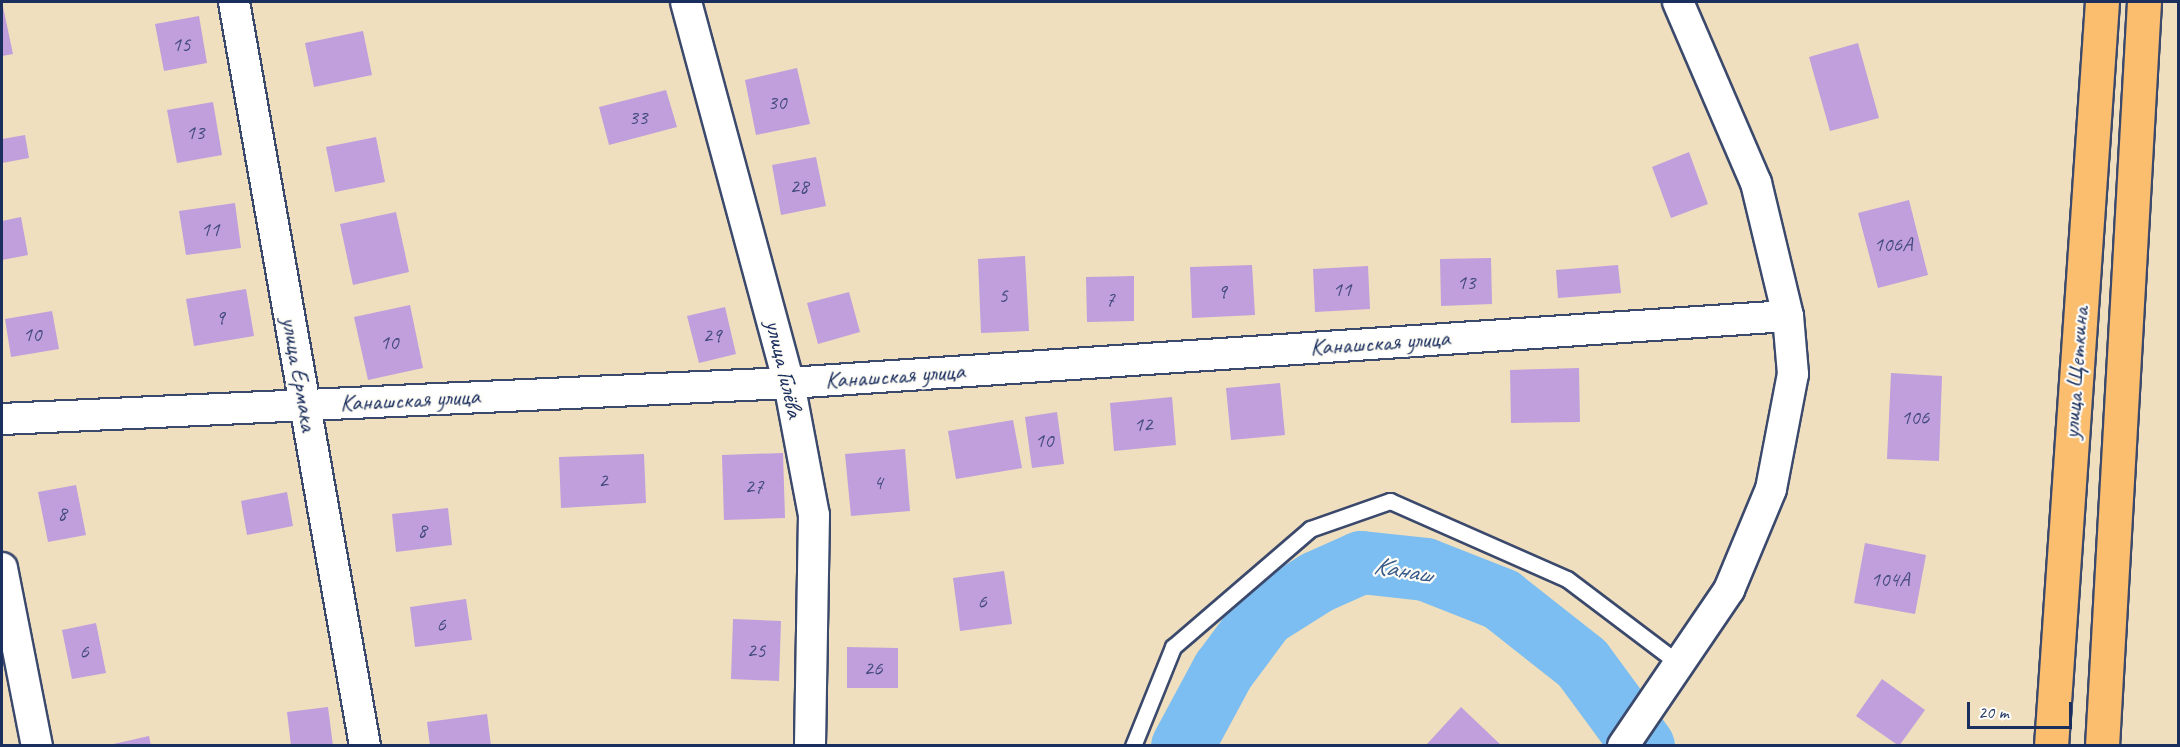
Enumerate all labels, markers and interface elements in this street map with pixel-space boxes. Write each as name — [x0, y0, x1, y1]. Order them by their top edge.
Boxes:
house number: 15 — [172, 31, 190, 57]
house number: 30 — [768, 89, 786, 115]
house number: 33 — [629, 104, 647, 130]
house number: 13 — [186, 119, 204, 145]
house number: 28 — [790, 173, 808, 199]
house number: 11 — [201, 216, 219, 242]
house number: 106А — [1874, 231, 1912, 257]
house number: 13 — [1457, 269, 1475, 295]
house number: 11 — [1333, 276, 1351, 302]
house number: 9 — [1217, 278, 1227, 304]
house number: 5 — [998, 282, 1008, 308]
house number: 7 — [1105, 286, 1115, 312]
house number: 9 — [215, 304, 225, 330]
street label: улица Щеткина — [2057, 306, 2095, 440]
street label: улица Ермака — [275, 314, 323, 434]
street label: улица Гилёва — [759, 317, 809, 421]
house number: 10 — [23, 321, 41, 347]
house number: 29 — [703, 322, 721, 348]
street label: Канашская улица — [1308, 324, 1452, 362]
house number: 10 — [380, 329, 398, 355]
street label: Канашская улица — [823, 357, 967, 395]
street label: Канашская улица — [338, 382, 482, 418]
house number: 106 — [1901, 404, 1929, 430]
house number: 12 — [1134, 411, 1152, 437]
house number: 10 — [1035, 427, 1053, 453]
house number: 2 — [598, 467, 608, 493]
house number: 4 — [873, 469, 883, 495]
house number: 27 — [745, 473, 763, 499]
house number: 8 — [57, 500, 67, 526]
house number: 8 — [417, 517, 427, 543]
water label: Канаш — [1372, 550, 1434, 590]
house number: 104А — [1871, 566, 1909, 592]
house number: 6 — [977, 588, 987, 614]
house number: 6 — [436, 611, 446, 637]
house number: 25 — [747, 637, 765, 663]
house number: 6 — [79, 638, 89, 664]
house number: 26 — [864, 655, 882, 681]
scale bar — [1970, 690, 2075, 728]
text: 20 m — [1978, 701, 2009, 723]

